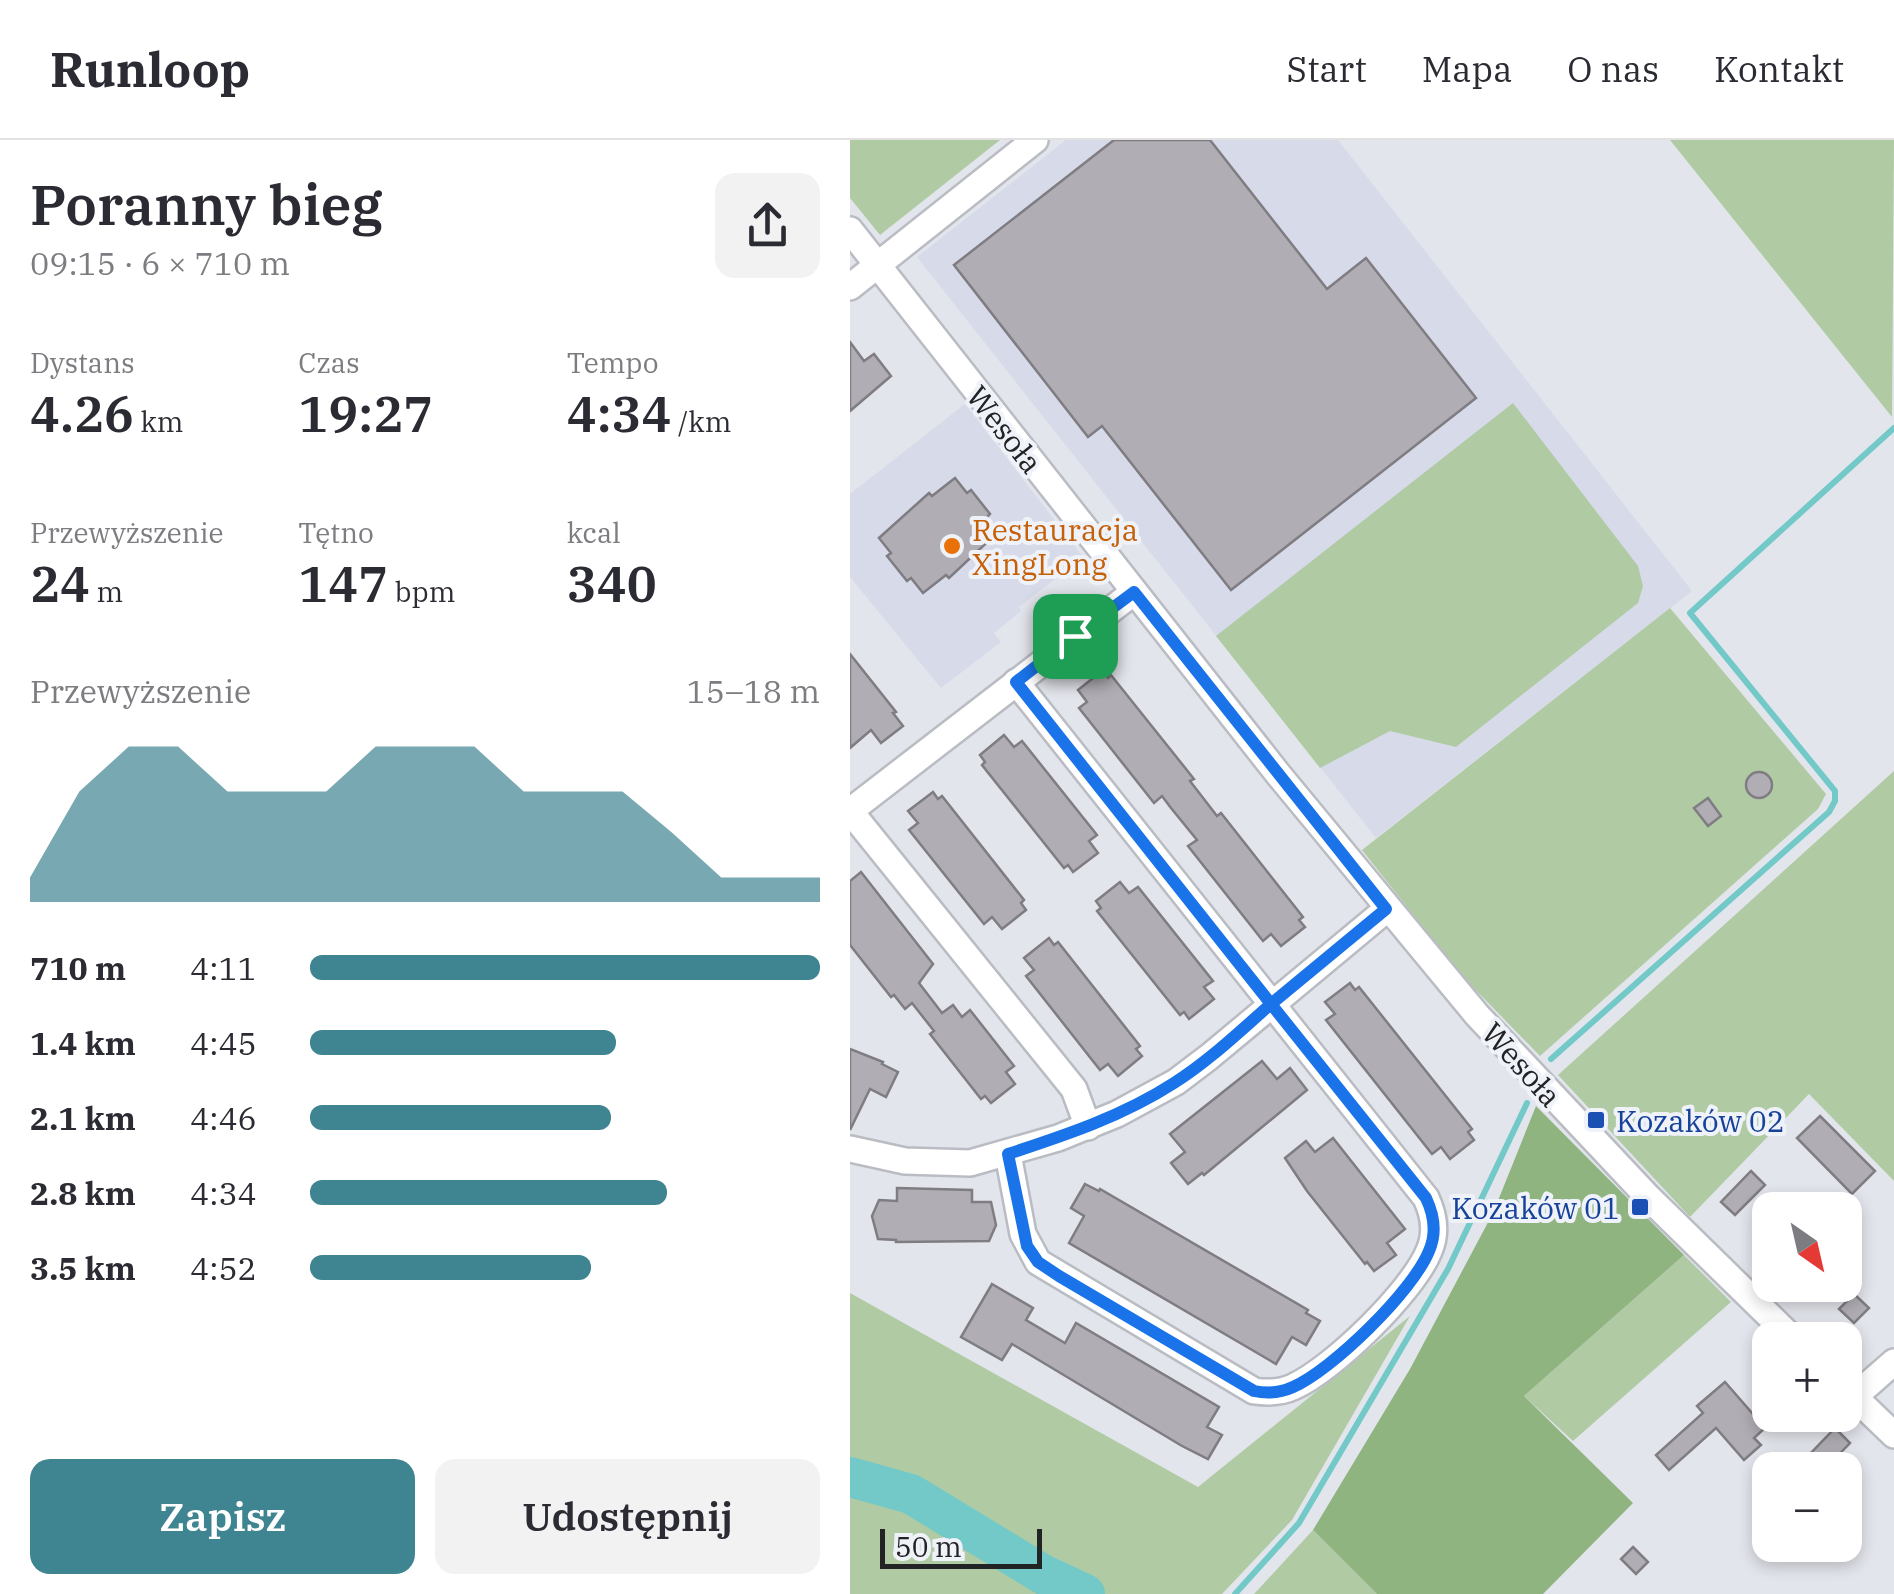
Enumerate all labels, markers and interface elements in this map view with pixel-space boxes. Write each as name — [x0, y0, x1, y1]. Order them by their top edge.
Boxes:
text: Runloop — [50, 38, 250, 100]
text: Start — [1287, 46, 1367, 92]
text: Mapa — [1422, 46, 1512, 92]
text: O nas — [1567, 46, 1659, 92]
text: Kontakt — [1714, 46, 1844, 92]
text: Poranny bieg — [30, 169, 383, 240]
button: share — [715, 173, 820, 278]
text: 09:15 · 6 × 710 m — [30, 242, 290, 284]
text: Dystans — [30, 344, 135, 381]
text: Czas — [298, 344, 360, 381]
text: Tempo — [567, 344, 659, 381]
street label: Wesoła — [959, 377, 1051, 481]
text: 4.26 — [30, 381, 134, 446]
text: 19:27 — [298, 381, 433, 446]
text: 4:34 — [567, 381, 672, 446]
text: km — [134, 403, 183, 440]
text: /km — [672, 403, 731, 440]
place label: Restauracja XingLong — [972, 510, 1138, 583]
text: Przewyższenie — [30, 514, 224, 551]
text: Tętno — [298, 514, 374, 551]
text: kcal — [567, 514, 621, 551]
marker: Restauracja XingLong — [941, 535, 963, 557]
text: 24 — [30, 551, 90, 616]
text: 147 — [298, 551, 388, 616]
text: 340 — [567, 551, 657, 616]
text: m — [90, 573, 123, 610]
text: bpm — [388, 573, 455, 610]
pin — [1033, 594, 1118, 679]
icon: arrive — [1048, 609, 1103, 664]
text: Przewyższenie — [30, 670, 251, 712]
text: 15–18 m — [686, 670, 820, 712]
text: 710 m — [30, 947, 126, 989]
text: 4:11 — [190, 947, 257, 989]
street label: Wesoła — [1474, 1013, 1570, 1115]
text: 1.4 km — [30, 1022, 136, 1064]
text: 4:45 — [190, 1022, 257, 1064]
text: 2.1 km — [30, 1097, 136, 1139]
text: 4:46 — [190, 1097, 257, 1139]
place label: Kozaków 02 — [1616, 1101, 1785, 1140]
marker: Kozaków 02 — [1585, 1109, 1607, 1131]
text: 2.8 km — [30, 1172, 136, 1214]
text: 4:34 — [190, 1172, 257, 1214]
place label: Kozaków 01 — [1451, 1188, 1620, 1227]
north arrow — [1752, 1192, 1862, 1302]
map controls — [1752, 1192, 1862, 1562]
marker: Kozaków 01 — [1629, 1196, 1651, 1218]
text: 3.5 km — [30, 1247, 136, 1289]
text: 4:52 — [190, 1247, 257, 1289]
button: + — [1752, 1322, 1862, 1432]
button: − — [1752, 1452, 1862, 1562]
button: Zapisz — [30, 1459, 415, 1574]
button: Udostępnij — [435, 1459, 820, 1574]
scale bar — [880, 1524, 1042, 1568]
text: 50 m — [895, 1528, 962, 1565]

